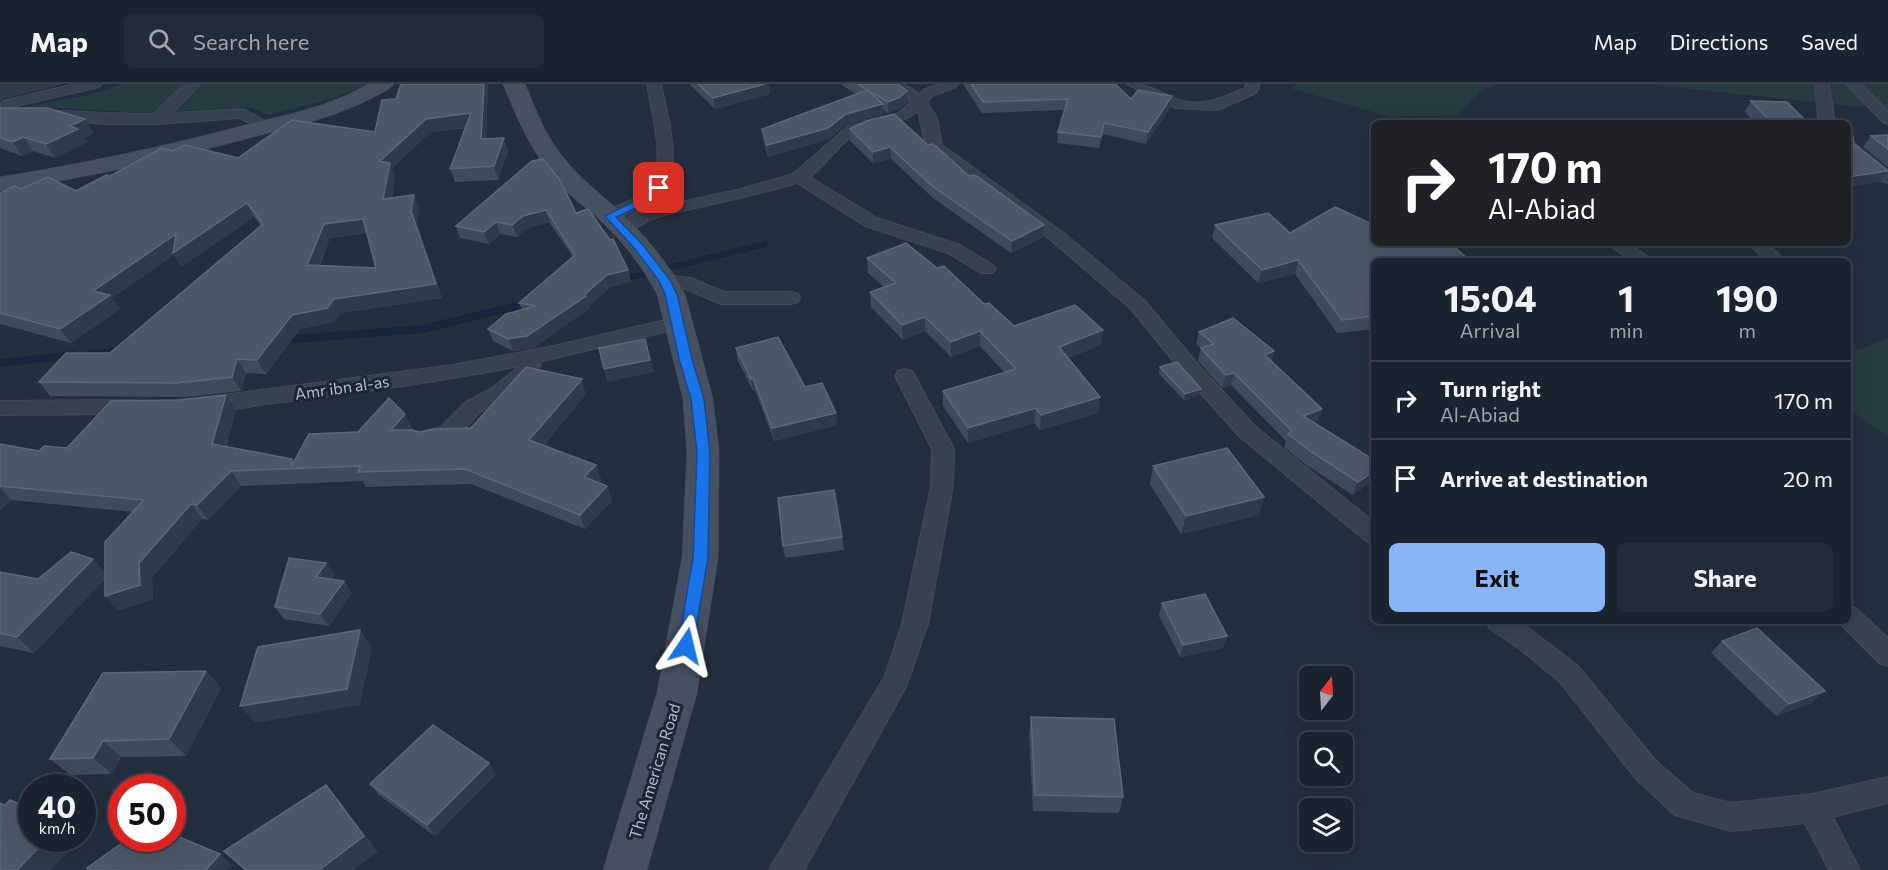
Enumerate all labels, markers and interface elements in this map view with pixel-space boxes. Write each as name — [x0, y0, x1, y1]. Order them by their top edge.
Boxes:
search box — [124, 14, 544, 68]
text: Map — [30, 24, 88, 58]
icon: search — [145, 25, 178, 58]
text: Search here — [193, 28, 309, 55]
text: Map — [1594, 29, 1637, 54]
text: Directions — [1670, 29, 1768, 54]
text: Saved — [1801, 29, 1858, 54]
text: 170 m — [1488, 140, 1602, 192]
icon: right — [1389, 144, 1467, 222]
pin — [633, 162, 684, 213]
icon: arrive — [642, 171, 675, 204]
text: Al-Abiad — [1488, 192, 1596, 225]
text: 15:04 — [1444, 275, 1536, 319]
text: 1 — [1618, 275, 1634, 319]
text: 190 — [1716, 275, 1778, 319]
text: Arrival — [1460, 318, 1520, 342]
text: min — [1609, 318, 1643, 342]
text: m — [1738, 318, 1756, 342]
street label: Amr ibn al-as — [294, 371, 390, 403]
text: Turn right — [1440, 375, 1541, 402]
icon: right — [1389, 384, 1422, 417]
text: 170 m — [1774, 387, 1833, 414]
text: Al-Abiad — [1440, 402, 1520, 426]
icon: arrive — [1389, 462, 1422, 495]
text: Arrive at destination — [1440, 465, 1648, 492]
text: 20 m — [1783, 465, 1833, 492]
button: Exit — [1389, 543, 1605, 612]
button: Share — [1617, 543, 1833, 612]
position arrow — [654, 614, 718, 678]
north arrow — [1299, 666, 1353, 720]
map controls — [1299, 666, 1353, 852]
street label: The American Road — [624, 701, 684, 841]
button: search — [1299, 732, 1353, 786]
speed limit sign: 50 — [108, 774, 186, 852]
text: 40 — [38, 787, 76, 824]
button: layers — [1299, 798, 1353, 852]
text: km/h — [39, 819, 75, 837]

